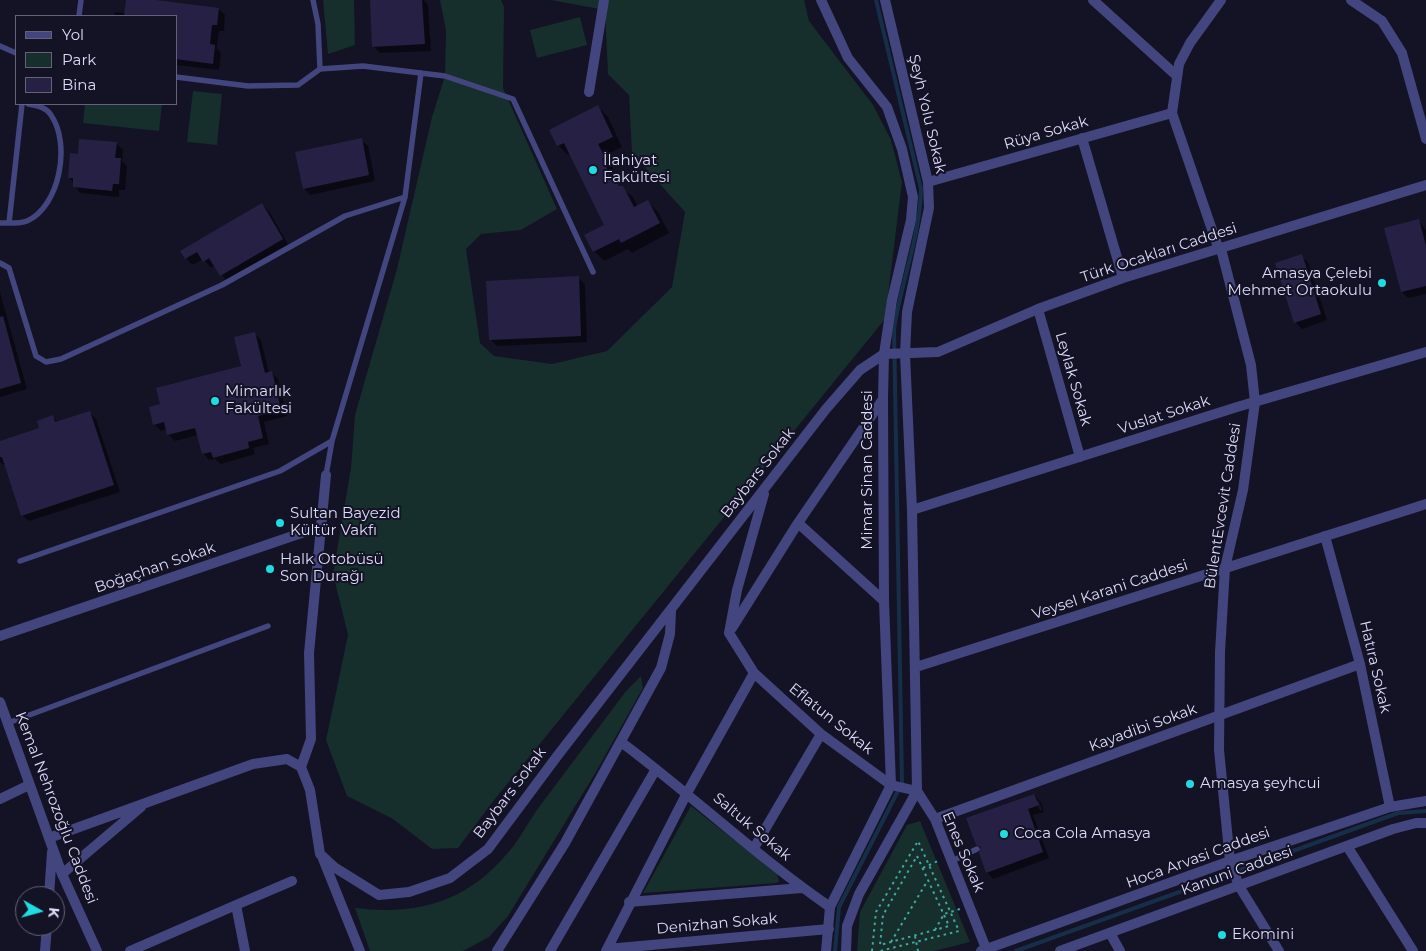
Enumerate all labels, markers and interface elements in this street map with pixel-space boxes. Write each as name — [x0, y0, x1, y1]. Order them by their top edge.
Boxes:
legend — [15, 15, 178, 105]
text: Yol — [62, 25, 84, 44]
text: Park — [62, 50, 96, 69]
street label: Şeyh Yolu Sokak — [905, 53, 949, 175]
text: Bina — [62, 75, 96, 94]
street label: Rüya Sokak — [1002, 112, 1090, 154]
place label: İlahiyat Fakültesi — [603, 152, 670, 187]
marker: İlahiyat Fakültesi — [587, 164, 599, 176]
street label: Türk Ocakları Caddesi — [1079, 219, 1239, 287]
place label: Amasya Çelebi Mehmet Ortaokulu — [1228, 265, 1372, 300]
marker: Amasya Çelebi Mehmet Ortaokulu — [1376, 277, 1388, 289]
street label: Leylak Sokak — [1051, 330, 1095, 428]
place label: Mimarlık Fakültesi — [225, 383, 292, 418]
street label: Mimar Sinan Caddesi — [859, 390, 877, 550]
street label: Vuslat Sokak — [1116, 392, 1212, 438]
marker: Mimarlık Fakültesi — [209, 395, 221, 407]
street label: BülentEvcevit Caddesi — [1201, 422, 1245, 590]
street label: Baybars Sokak — [717, 424, 799, 522]
place label: Sultan Bayezid Kültür Vakfı — [290, 505, 401, 540]
marker: Sultan Bayezid Kültür Vakfı — [274, 517, 286, 529]
street label: Boğaçhan Sokak — [92, 539, 218, 597]
place label: Halk Otobüsü Son Durağı — [280, 551, 384, 586]
street label: Veysel Karani Caddesi — [1030, 556, 1190, 624]
marker: Halk Otobüsü Son Durağı — [264, 563, 276, 575]
street label: Hatıra Sokak — [1356, 619, 1394, 715]
street label: Eflatun Sokak — [785, 679, 877, 759]
street label: Kayadibi Sokak — [1087, 700, 1199, 756]
street label: Kemal Nehrozoğlu Caddesi — [11, 710, 101, 906]
street label: Baybars Sokak — [470, 744, 550, 842]
place label: Amasya şeyhcui — [1200, 775, 1321, 793]
marker: Amasya şeyhcui — [1184, 778, 1196, 790]
street label: Saltuk Sokak — [709, 789, 795, 865]
street label: Enes Sokak — [938, 809, 988, 895]
street label: Hoca Arvasi Caddesi — [1124, 824, 1272, 892]
place label: Coca Cola Amasya — [1014, 825, 1151, 843]
marker: Coca Cola Amasya — [998, 828, 1010, 840]
street label: Kanuni Caddesi — [1179, 842, 1295, 900]
north arrow — [15, 886, 65, 936]
text: K — [44, 906, 63, 919]
street label: Denizhan Sokak — [656, 910, 778, 938]
place label: Ekomini — [1232, 926, 1294, 944]
marker: Ekomini — [1216, 929, 1228, 941]

